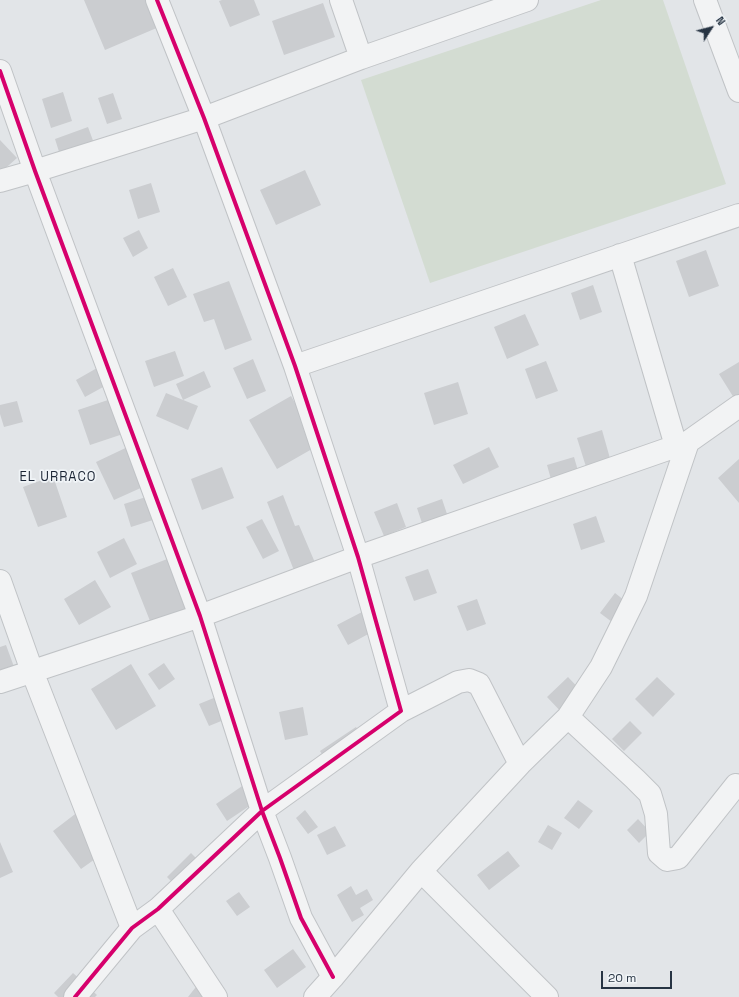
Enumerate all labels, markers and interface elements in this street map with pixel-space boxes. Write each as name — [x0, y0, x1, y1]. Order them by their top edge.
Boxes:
north arrow — [691, 8, 731, 48]
text: N — [713, 14, 729, 28]
district label: EL URRACO — [20, 469, 96, 485]
scale bar — [603, 963, 674, 989]
text: 20 m — [608, 970, 636, 986]

